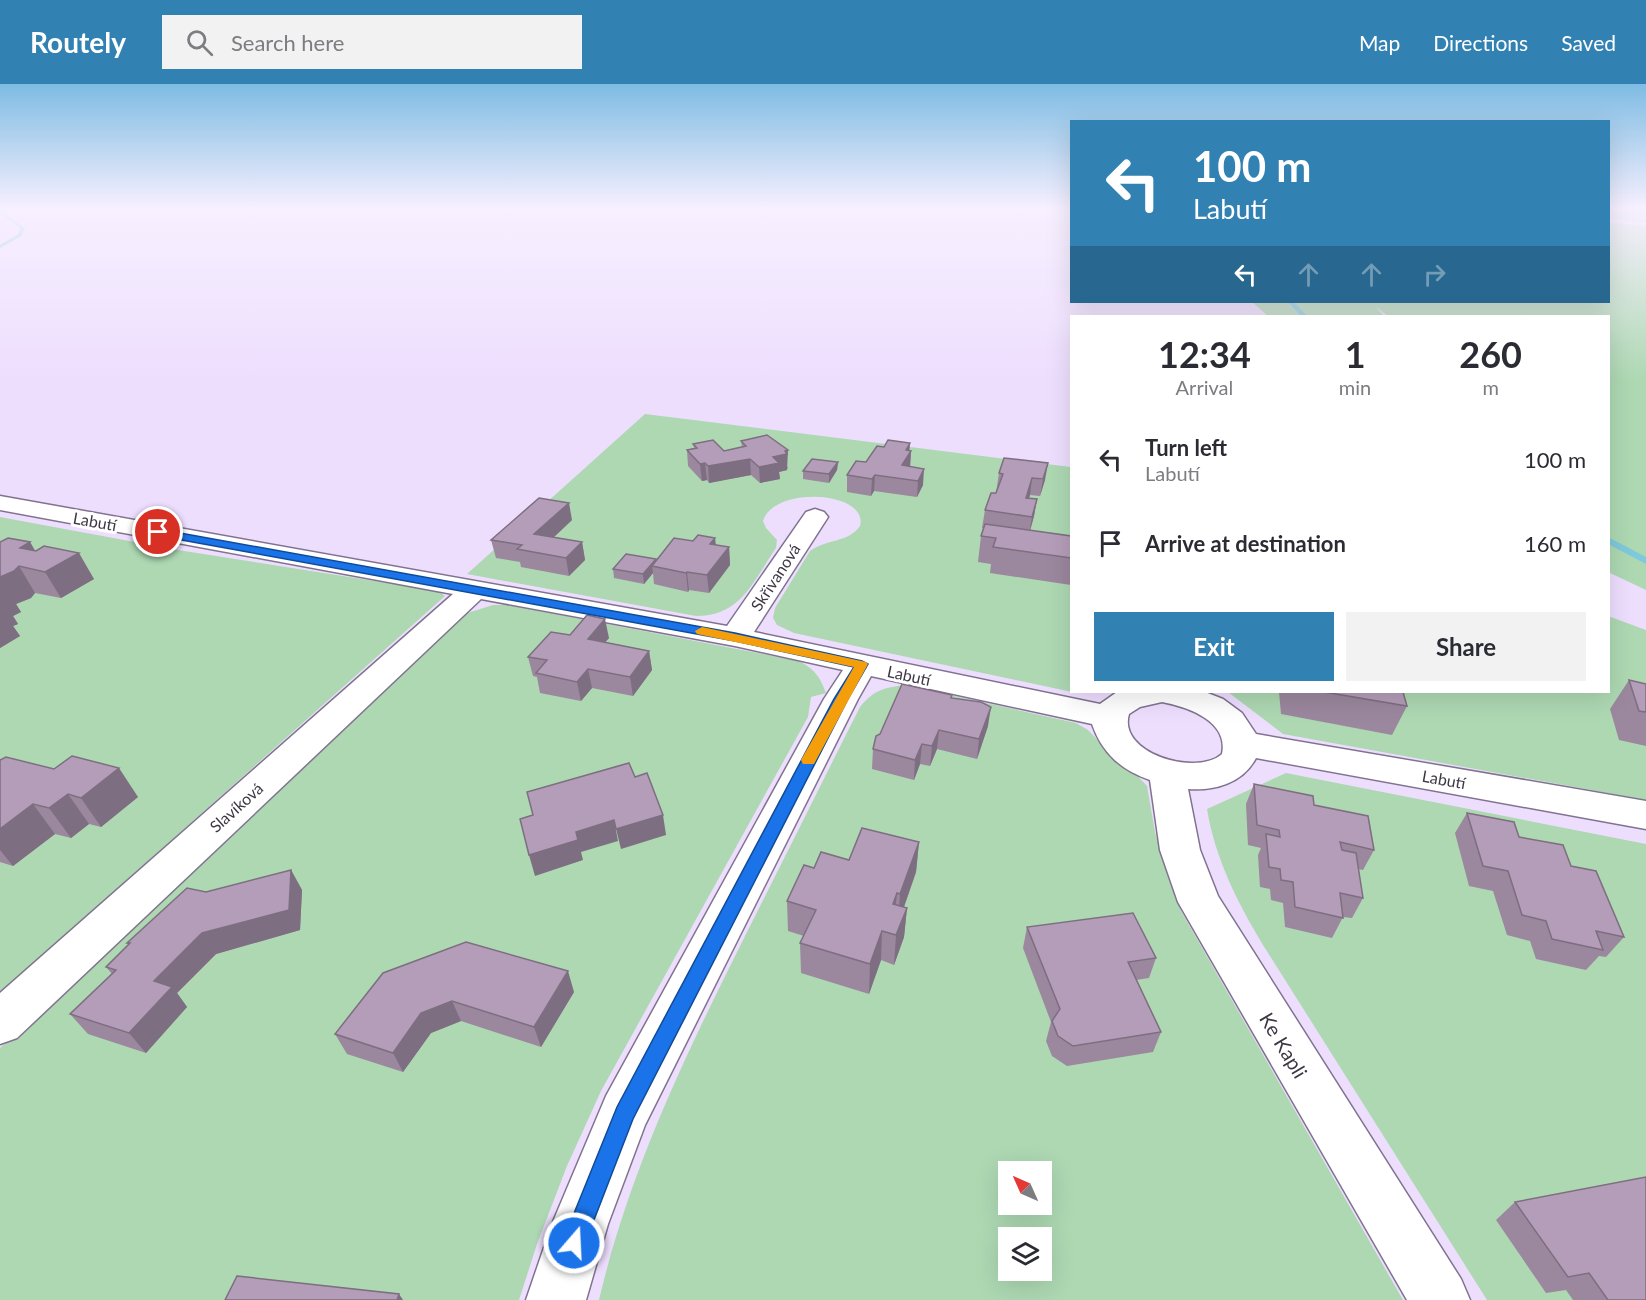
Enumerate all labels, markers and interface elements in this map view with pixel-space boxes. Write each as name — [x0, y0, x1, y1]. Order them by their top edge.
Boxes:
search box — [162, 15, 582, 69]
text: Routely — [30, 25, 126, 59]
icon: search — [183, 26, 216, 59]
text: Search here — [231, 29, 344, 56]
text: Map — [1359, 30, 1400, 55]
text: Directions — [1433, 30, 1528, 55]
text: Saved — [1561, 30, 1616, 55]
text: 100 m — [1193, 141, 1311, 191]
icon: left — [1094, 144, 1172, 222]
text: Labutí — [1193, 192, 1267, 225]
icon: left — [1229, 258, 1262, 291]
icon: ahead — [1292, 258, 1325, 291]
icon: ahead — [1355, 258, 1388, 291]
icon: right — [1418, 258, 1451, 291]
text: 12:34 — [1158, 332, 1251, 376]
text: 1 — [1345, 332, 1366, 376]
text: 260 — [1459, 332, 1522, 376]
text: Arrival — [1176, 375, 1233, 399]
text: min — [1339, 375, 1371, 399]
text: m — [1482, 375, 1499, 399]
text: Turn left — [1145, 434, 1227, 461]
icon: left — [1094, 443, 1127, 476]
text: 100 m — [1524, 446, 1586, 473]
text: Labutí — [1145, 461, 1200, 485]
pin — [132, 506, 183, 557]
street label: Labutí — [72, 508, 119, 534]
icon: arrive — [141, 515, 174, 548]
icon: arrive — [1094, 527, 1127, 560]
text: Arrive at destination — [1145, 530, 1346, 557]
text: 160 m — [1524, 530, 1586, 557]
street label: Skřivanová — [746, 540, 804, 614]
button: Exit — [1094, 612, 1334, 681]
button: Share — [1346, 612, 1586, 681]
street label: Labutí — [886, 661, 934, 689]
street label: Labutí — [1421, 766, 1468, 792]
street label: Slavíková — [205, 778, 267, 836]
street label: Ke Kapli — [1255, 1008, 1313, 1082]
north arrow — [998, 1161, 1052, 1215]
map controls — [998, 1161, 1052, 1281]
position arrow — [542, 1211, 606, 1275]
button: layers — [998, 1227, 1052, 1281]

